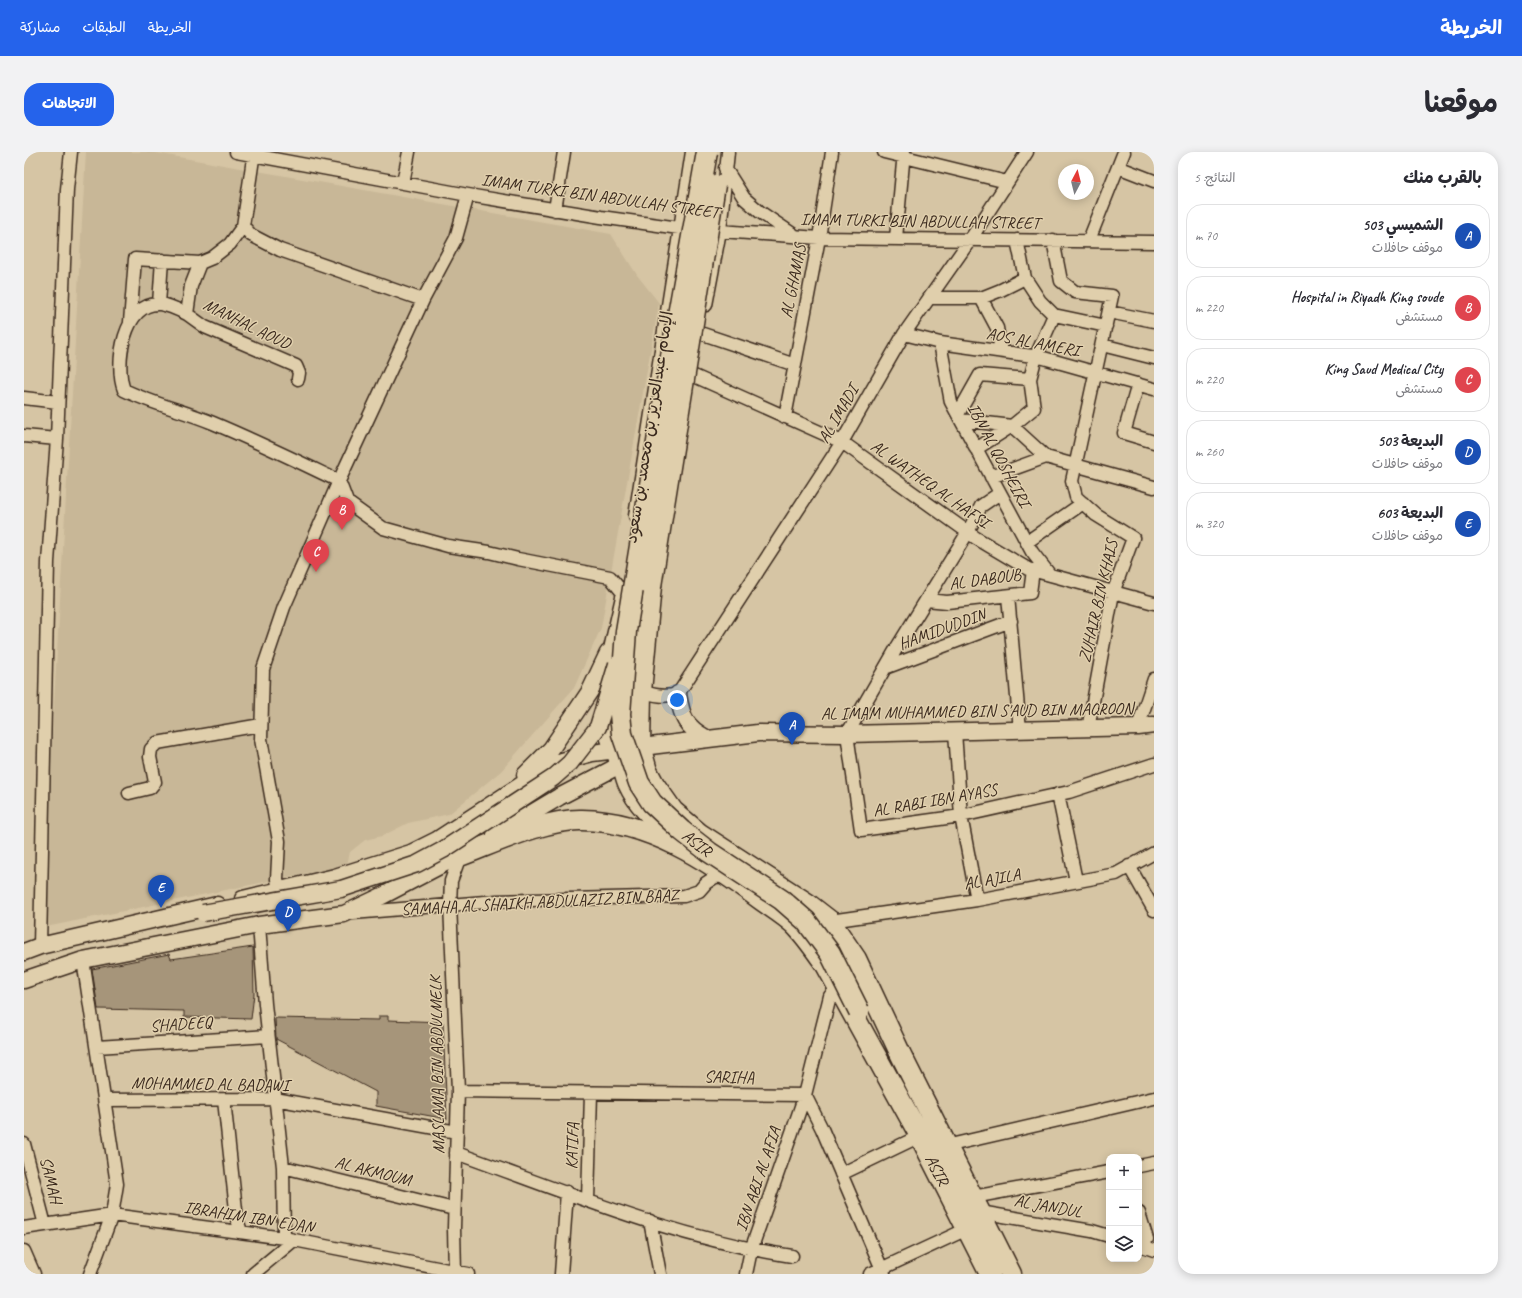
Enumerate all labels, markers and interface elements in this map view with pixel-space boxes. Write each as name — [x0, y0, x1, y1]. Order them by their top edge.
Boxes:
text: الخريطة — [1440, 16, 1502, 40]
text: مشاركة — [20, 19, 60, 36]
text: الطبقات — [82, 19, 126, 36]
text: الخريطة — [148, 19, 191, 36]
button: الاتجاهات — [24, 83, 114, 126]
text: موقعنا — [1424, 85, 1498, 120]
north arrow — [1058, 164, 1094, 200]
text: بالقرب منك — [1403, 167, 1482, 188]
street label: IMAM TURKI BIN ABDULLAH STREET — [480, 169, 723, 224]
text: النتائج: 5 — [1194, 170, 1236, 186]
street label: IMAM TURKI BIN ABDULLAH STREET — [800, 208, 1043, 234]
text: الشميسي 503 — [1362, 216, 1443, 235]
text: 70 m — [1195, 228, 1217, 244]
text: A — [1465, 228, 1471, 244]
street label: AL GHAMAS — [776, 240, 811, 320]
text: موقف حافلات — [1372, 240, 1443, 256]
text: Hospital in Riyadh King soude — [1291, 288, 1443, 307]
street label: MANHAL AOUD — [200, 294, 295, 355]
text: 220 m — [1195, 300, 1223, 316]
text: B — [1465, 300, 1471, 316]
street label: الإمام عبدالعزيز بن محمد بن سعود — [620, 309, 680, 545]
text: مستشفى — [1395, 309, 1443, 325]
street label: AOS AL AMERI — [985, 323, 1084, 362]
text: King Saud Medical City — [1324, 360, 1443, 379]
text: 220 m — [1195, 372, 1223, 388]
text: C — [1465, 372, 1471, 388]
street label: AL IMADI — [813, 378, 865, 447]
text: مستشفى — [1395, 381, 1443, 397]
street label: IBN AL QOSHEIRI — [963, 399, 1037, 513]
text: البديعة 503 — [1377, 432, 1443, 451]
street label: AL WATHEQ AL HAFSI — [867, 435, 996, 534]
text: 260 m — [1195, 444, 1223, 460]
text: D — [1464, 444, 1472, 460]
text: موقف حافلات — [1372, 456, 1443, 472]
pin: B — [329, 497, 355, 530]
text: البديعة 603 — [1377, 504, 1443, 523]
text: 320 m — [1195, 516, 1223, 532]
text: E — [1465, 516, 1471, 532]
text: موقف حافلات — [1372, 528, 1443, 544]
street label: ZUHAIR BIN KHAIS — [1074, 535, 1123, 664]
pin: C — [303, 539, 329, 572]
street label: AL DABOUB — [948, 563, 1023, 594]
street label: HAMIDUDDIN — [896, 603, 991, 654]
your location — [667, 690, 687, 710]
street label: AL IMAM MUHAMMED BIN S'AUD BIN MAQROON — [821, 698, 1136, 724]
pin: A — [779, 712, 805, 745]
street label: AL RABI IBN AYASS — [871, 778, 1001, 821]
street label: ASIR — [678, 825, 717, 862]
street label: AL AJILA — [962, 863, 1023, 894]
pin: E — [148, 875, 174, 908]
street label: SAMAHA AL SHAIKH ABDULAZIZ BIN BAAZ — [401, 884, 681, 920]
pin: D — [275, 899, 301, 932]
street label: MASLAMA BIN ABDULMELK — [425, 973, 449, 1154]
street label: SHADEEQ — [149, 1011, 215, 1037]
street label: SARIHA — [704, 1066, 755, 1088]
street label: MOHAMMED AL BADAWI — [131, 1072, 293, 1096]
street label: KATIFA — [561, 1122, 583, 1170]
street label: IBN ABI AL AFIA — [730, 1123, 786, 1234]
street label: AL AKMOUM — [333, 1151, 415, 1191]
street label: ASIR — [920, 1151, 954, 1190]
map controls — [1106, 1154, 1142, 1262]
button: + — [1106, 1154, 1142, 1190]
street label: SAMAH — [35, 1155, 68, 1209]
street label: AL JANDUL — [1013, 1190, 1084, 1222]
button: − — [1106, 1190, 1142, 1226]
street label: IBRAHIM IBN EDAN — [183, 1196, 318, 1238]
button: layers — [1106, 1226, 1142, 1262]

